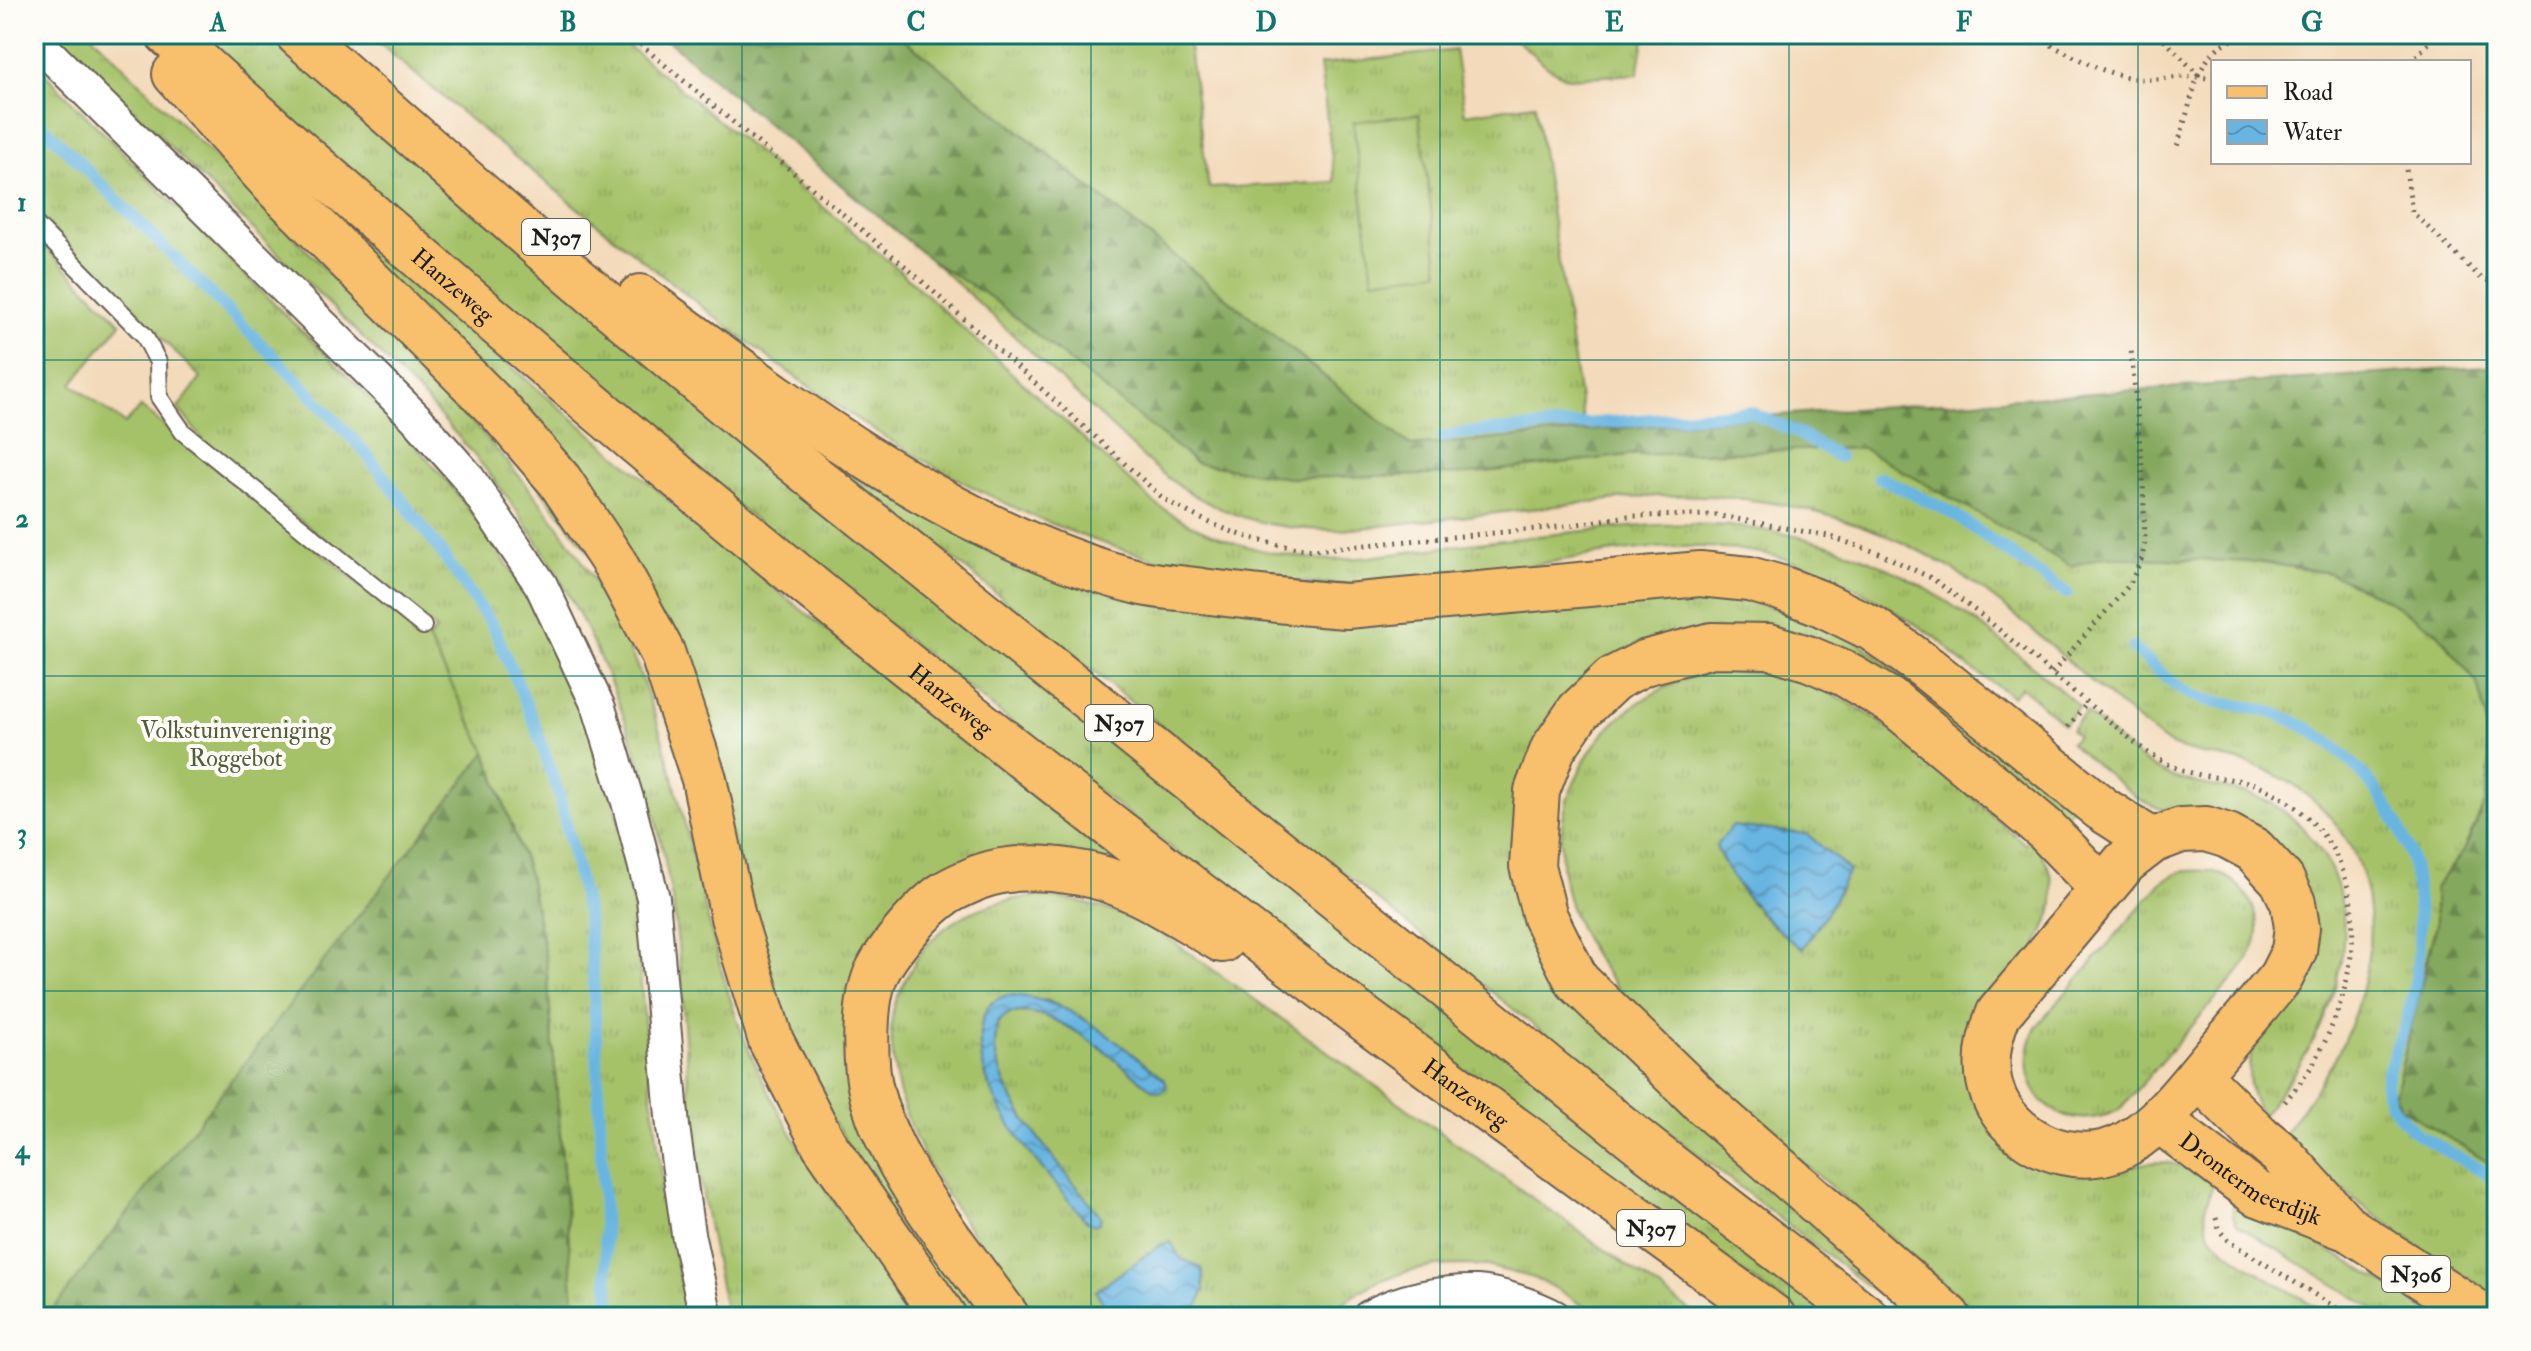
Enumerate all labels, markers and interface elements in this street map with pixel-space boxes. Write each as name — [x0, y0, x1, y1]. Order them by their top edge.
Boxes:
text: A — [209, 7, 227, 39]
text: B — [559, 7, 577, 39]
text: C — [906, 7, 926, 39]
text: D — [1255, 7, 1277, 39]
text: E — [1605, 7, 1624, 39]
text: F — [1956, 7, 1973, 39]
text: G — [2301, 7, 2323, 39]
legend — [2211, 60, 2471, 164]
text: Road — [2283, 77, 2333, 108]
text: Water — [2282, 117, 2342, 148]
text: 1 — [17, 187, 27, 219]
road number: N307 — [522, 219, 590, 255]
street label: Hanzeweg — [404, 242, 501, 331]
text: 2 — [15, 503, 29, 535]
street label: Hanzeweg — [902, 657, 1000, 744]
road number: N307 — [1085, 705, 1153, 741]
park label: Volkstuinvereniging Roggebot — [141, 715, 333, 774]
text: 3 — [17, 818, 27, 850]
street label: Hanzeweg — [1416, 1052, 1516, 1137]
street label: Drontermeerdijk — [2173, 1126, 2327, 1233]
text: 4 — [14, 1134, 31, 1166]
road number: N307 — [1617, 1210, 1685, 1246]
road number: N306 — [2382, 1256, 2450, 1292]

